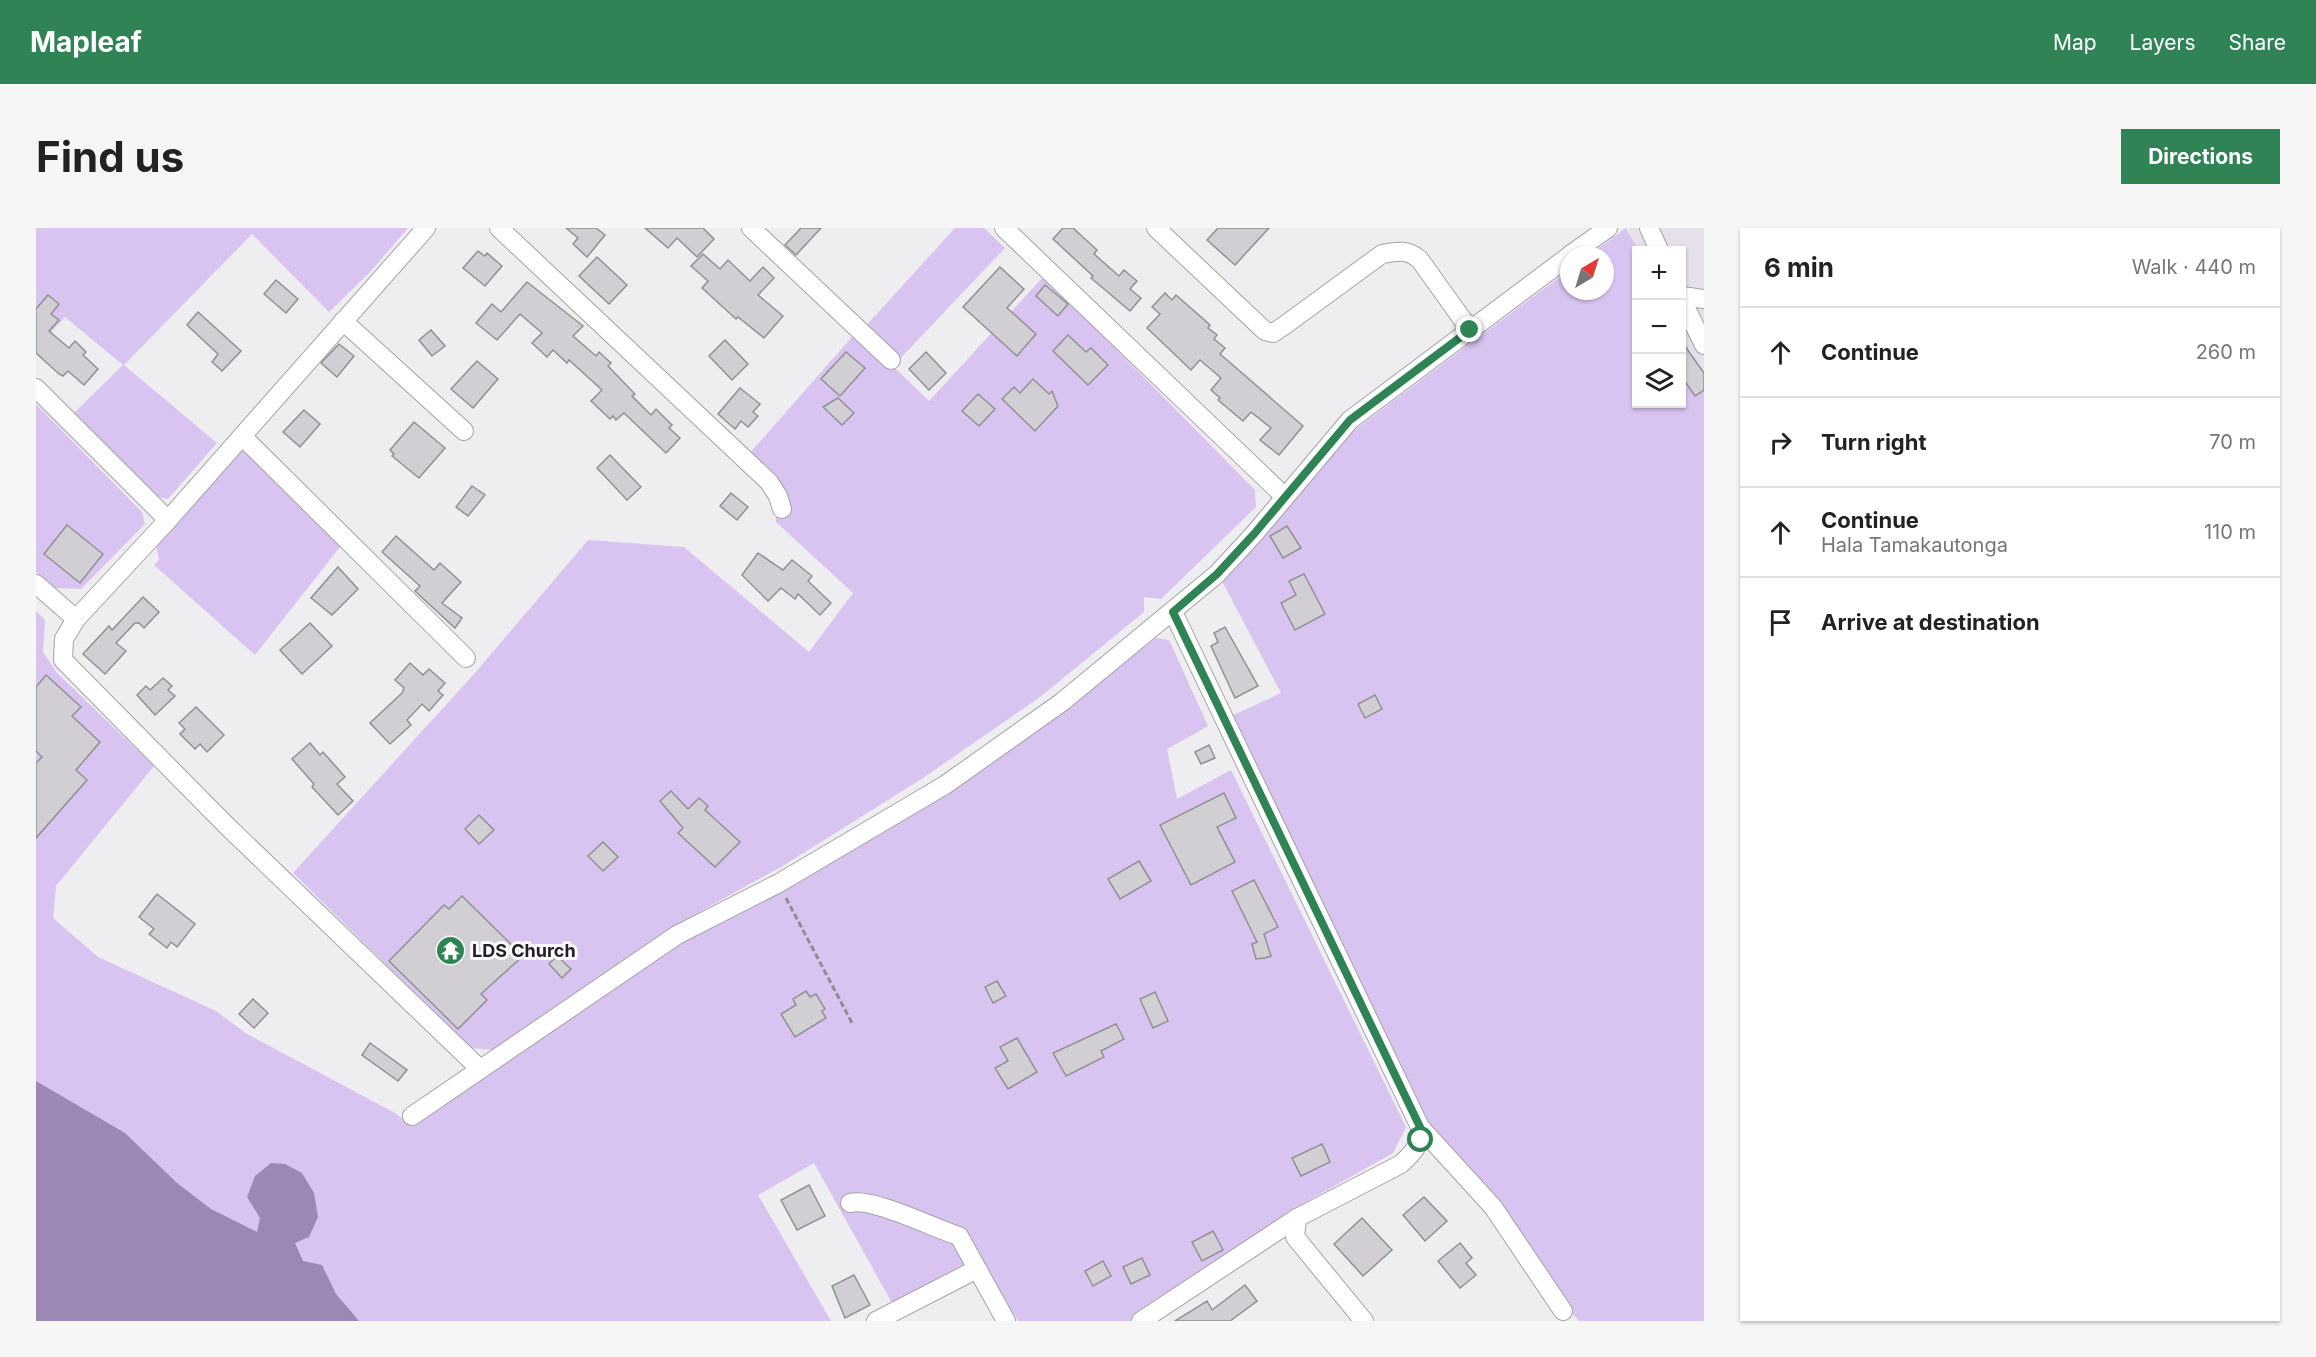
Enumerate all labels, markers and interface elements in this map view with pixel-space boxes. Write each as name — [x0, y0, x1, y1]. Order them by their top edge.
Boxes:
text: Mapleaf — [30, 25, 142, 59]
text: Map — [2053, 30, 2097, 55]
text: Layers — [2130, 30, 2196, 55]
text: Share — [2229, 30, 2286, 55]
button: Directions — [2121, 129, 2280, 184]
text: Find us — [36, 131, 184, 182]
north arrow — [1560, 246, 1614, 300]
map controls — [1632, 246, 1686, 408]
button: + — [1632, 246, 1686, 300]
text: 6 min — [1764, 252, 1834, 283]
text: Walk · 440 m — [2132, 255, 2256, 279]
button: − — [1632, 300, 1686, 354]
route end — [1456, 316, 1482, 342]
icon: ahead — [1764, 336, 1797, 369]
text: Continue — [1821, 339, 1919, 365]
text: 260 m — [2196, 340, 2256, 364]
button: layers — [1632, 354, 1686, 408]
icon: right — [1764, 426, 1797, 459]
text: Turn right — [1821, 429, 1927, 455]
text: 70 m — [2209, 430, 2256, 454]
text: Continue — [1821, 507, 1919, 533]
icon: ahead — [1764, 516, 1797, 549]
text: 110 m — [2204, 520, 2256, 544]
text: Hala Tamakautonga — [1821, 533, 2008, 557]
icon: arrive — [1764, 606, 1797, 639]
text: Arrive at destination — [1821, 609, 2040, 635]
temple icon: LDS Church — [435, 935, 467, 967]
place label: LDS Church — [472, 940, 576, 961]
route start — [1407, 1126, 1433, 1152]

